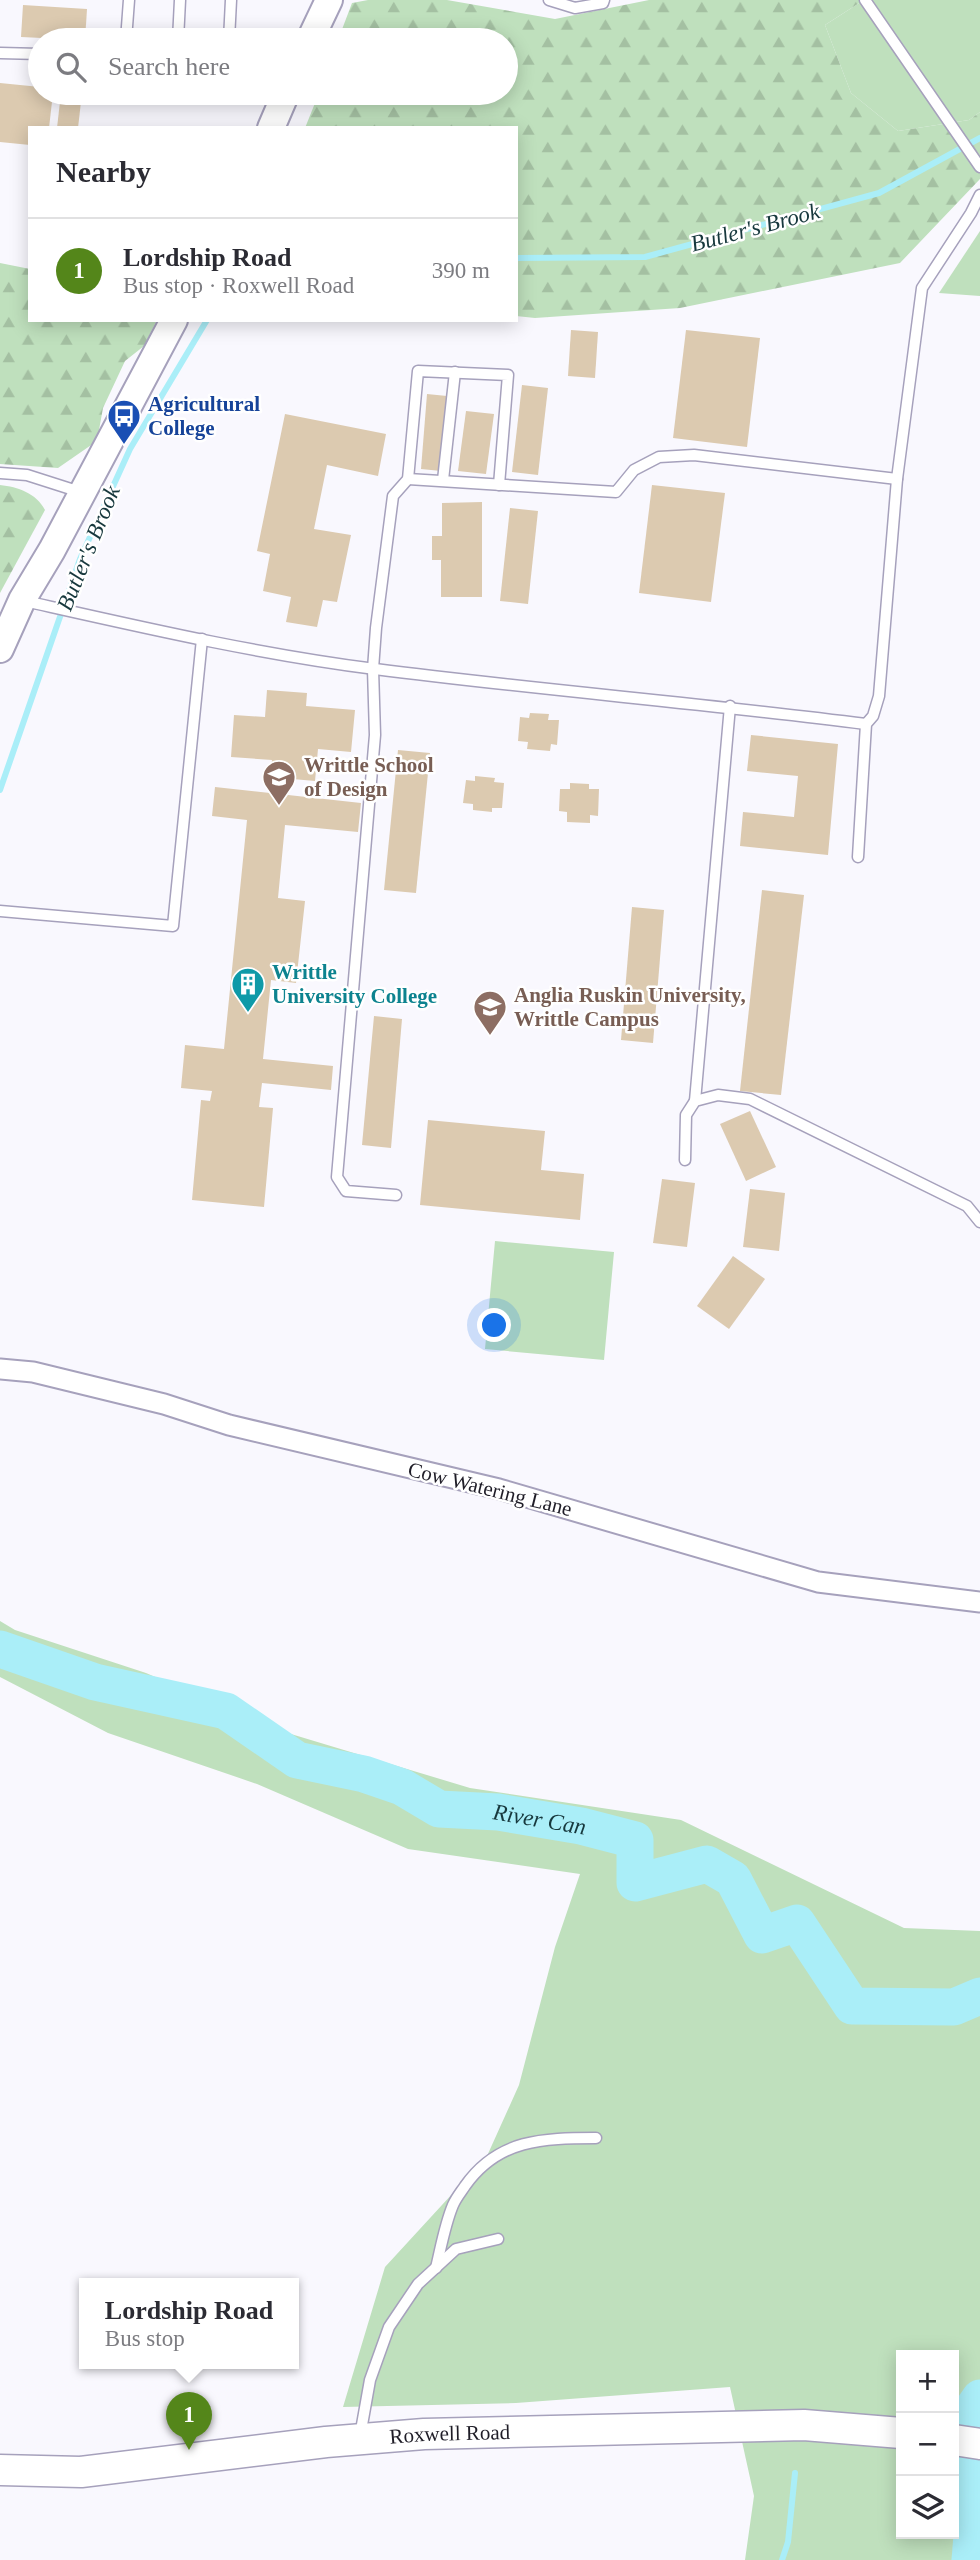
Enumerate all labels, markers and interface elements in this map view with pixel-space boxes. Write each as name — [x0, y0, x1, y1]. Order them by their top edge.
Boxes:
search box — [28, 28, 518, 105]
icon: search — [52, 48, 90, 86]
text: Search here — [108, 52, 230, 81]
text: Nearby — [56, 155, 151, 188]
water label: Butler's Brook — [688, 198, 823, 257]
text: Lordship Road — [123, 243, 291, 272]
text: 1 — [73, 258, 85, 283]
text: 390 m — [432, 258, 490, 283]
text: Bus stop · Roxwell Road — [123, 273, 354, 298]
place label: Agricultural College — [148, 392, 260, 440]
bus stop icon: Agricultural College — [105, 397, 143, 446]
water label: Butler's Brook — [52, 481, 125, 614]
place label: Writtle School of Design — [304, 753, 434, 801]
school or university icon: Writtle School of Design — [260, 758, 298, 807]
place label: Writtle University College — [272, 960, 437, 1008]
building icon: Writtle University College — [229, 965, 267, 1014]
place label: Anglia Ruskin University, Writtle Campus — [514, 983, 746, 1031]
school or university icon: Anglia Ruskin University, Writtle Campus — [471, 988, 509, 1037]
your location — [477, 1308, 511, 1342]
street label: Cow Watering Lane — [405, 1457, 575, 1521]
water label: River Can — [490, 1799, 588, 1840]
popup — [79, 2278, 299, 2369]
text: Lordship Road — [105, 2296, 273, 2325]
text: Bus stop — [105, 2326, 185, 2351]
map controls — [896, 2350, 959, 2539]
button: + — [896, 2350, 959, 2413]
pin: 1 — [166, 2392, 212, 2450]
button: − — [896, 2413, 959, 2476]
street label: Roxwell Road — [389, 2420, 511, 2449]
button: layers — [896, 2476, 959, 2539]

